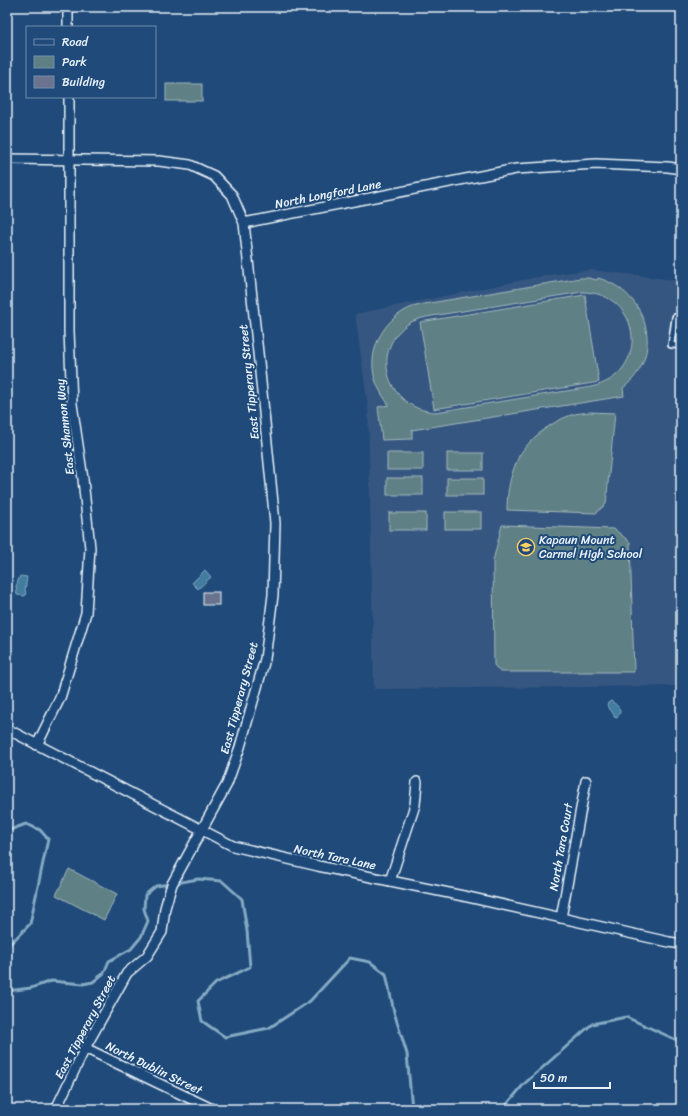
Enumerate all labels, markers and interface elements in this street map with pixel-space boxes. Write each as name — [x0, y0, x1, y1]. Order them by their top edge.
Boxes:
legend — [26, 26, 156, 98]
text: Road — [62, 31, 89, 53]
text: Park — [62, 51, 87, 73]
text: Building — [62, 71, 105, 93]
street label: North Longford Lane — [273, 173, 383, 215]
street label: East Tipperary Street — [232, 323, 266, 441]
street label: East Shannon Way — [49, 377, 81, 476]
place label: Kapaun Mount Carmel High School — [539, 529, 643, 565]
school or university icon: Kapaun Mount Carmel High School — [516, 537, 536, 557]
street label: East Tipperary Street — [213, 639, 265, 757]
street label: North Tara Court — [542, 800, 580, 893]
street label: North Tara Lane — [292, 838, 378, 876]
street label: East Tipperary Street — [48, 971, 122, 1083]
street label: North Dublin Street — [102, 1035, 207, 1102]
scale bar — [534, 1064, 610, 1090]
text: 50 m — [540, 1067, 567, 1089]

